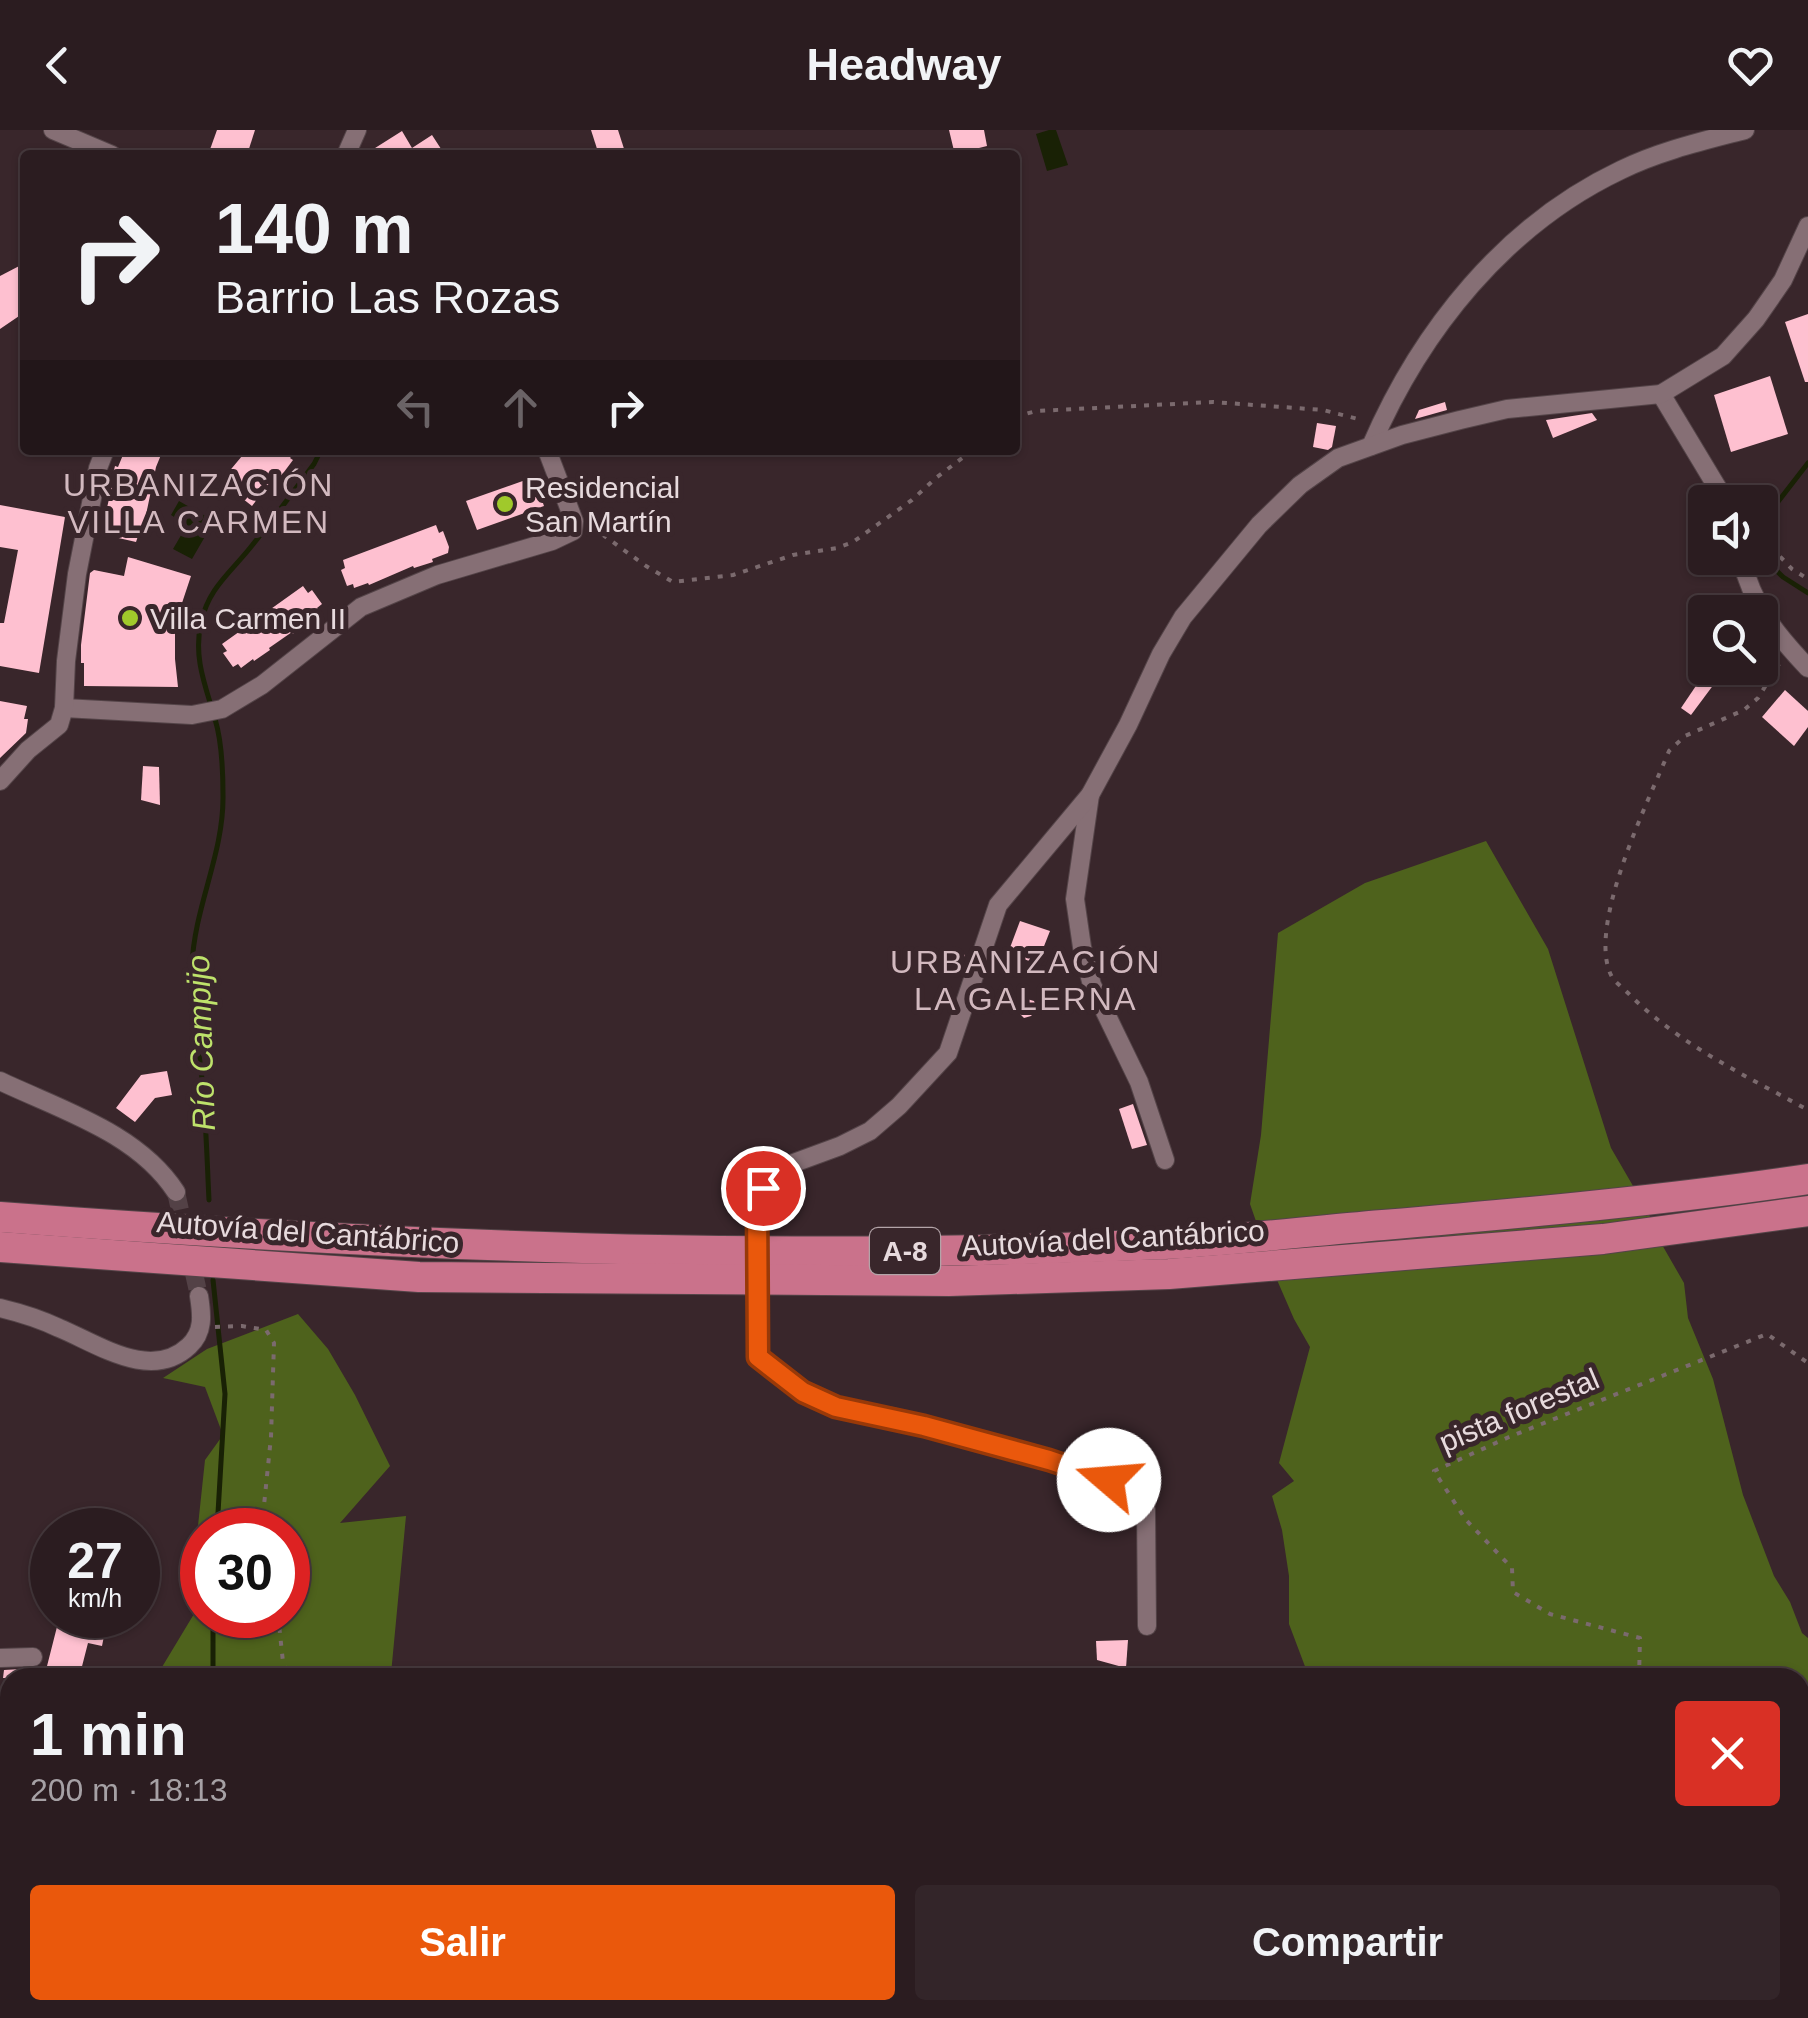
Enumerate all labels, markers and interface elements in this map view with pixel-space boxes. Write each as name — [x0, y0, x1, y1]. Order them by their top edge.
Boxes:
icon: back — [30, 38, 85, 93]
icon: heart — [1723, 38, 1778, 93]
text: Headway — [806, 39, 1002, 90]
icon: right — [50, 190, 180, 320]
text: 140 m — [215, 190, 413, 268]
text: Barrio Las Rozas — [215, 272, 560, 323]
icon: left — [388, 380, 443, 435]
icon: ahead — [493, 380, 548, 435]
icon: right — [598, 380, 653, 435]
district label: URBANIZACIÓN VILLA CARMEN — [63, 467, 335, 540]
place label: Residencial San Martín — [525, 471, 680, 538]
map controls — [1688, 485, 1778, 685]
button: sound — [1688, 485, 1778, 575]
marker: Residencial San Martín — [494, 493, 516, 515]
button: search — [1688, 595, 1778, 685]
place label: Villa Carmen II — [150, 602, 346, 635]
marker: Villa Carmen II — [119, 607, 141, 629]
district label: URBANIZACIÓN LA GALERNA — [890, 944, 1162, 1017]
water label: Río Campijo — [180, 954, 222, 1132]
pin — [721, 1146, 806, 1231]
icon: arrive — [736, 1161, 791, 1216]
street label: Autovía del Cantábrico — [155, 1205, 461, 1259]
street label: Autovía del Cantábrico — [961, 1214, 1265, 1262]
road number: A-8 — [870, 1228, 940, 1274]
street label: pista forestal — [1434, 1362, 1604, 1458]
position arrow — [1057, 1428, 1161, 1532]
speed limit sign: 30 — [180, 1508, 310, 1638]
text: 27 — [67, 1533, 123, 1589]
text: km/h — [68, 1584, 122, 1612]
text: 1 min — [30, 1701, 187, 1768]
button: close — [1675, 1701, 1780, 1806]
text: 200 m · 18:13 — [30, 1772, 227, 1808]
button: Salir — [30, 1885, 895, 2000]
button: Compartir — [915, 1885, 1780, 2000]

